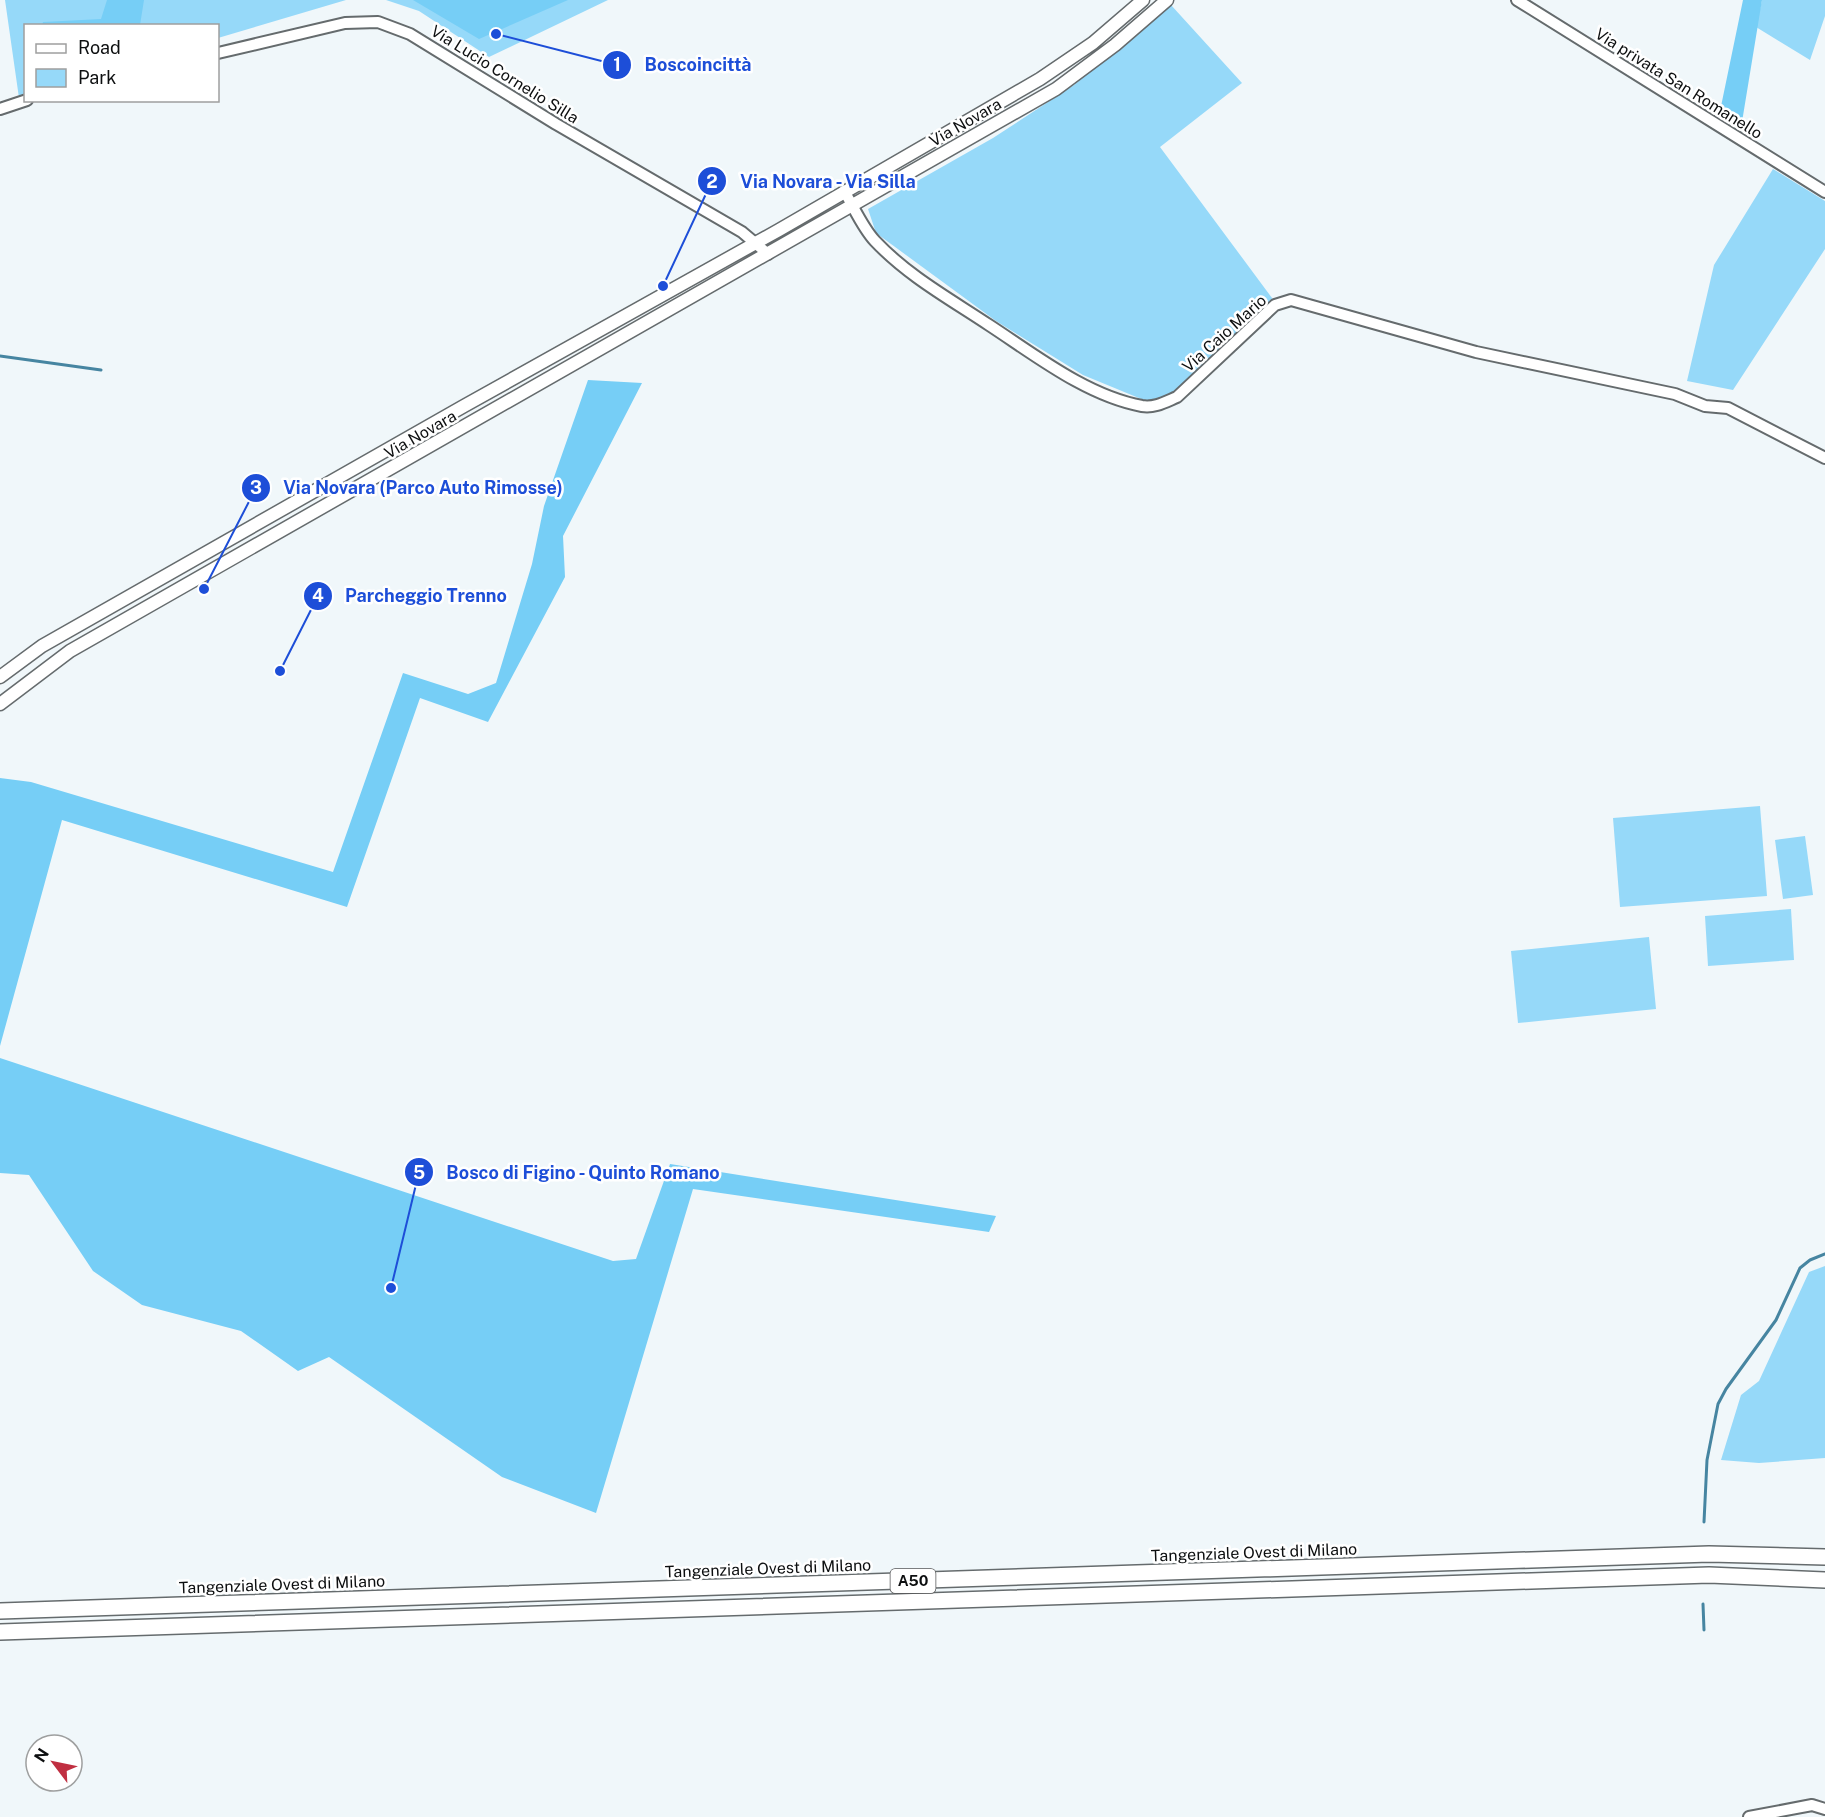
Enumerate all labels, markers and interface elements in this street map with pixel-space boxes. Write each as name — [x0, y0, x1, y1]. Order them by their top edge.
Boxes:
street label: Via Lucio Cornelio Silla — [427, 21, 582, 128]
legend — [24, 24, 219, 102]
street label: Via privata San Romanello — [1592, 24, 1766, 143]
text: Road — [78, 37, 121, 58]
callout: Boscoincittà — [602, 47, 763, 83]
text: 1 — [613, 54, 621, 75]
text: Boscoincittà — [644, 54, 752, 75]
text: Park — [78, 67, 116, 88]
street label: Via Novara — [926, 94, 1005, 151]
callout: Via Novara - Via Silla — [697, 163, 929, 199]
text: 2 — [706, 171, 718, 192]
text: Via Novara - Via Silla — [740, 171, 916, 192]
street label: Via Caio Mario — [1179, 291, 1270, 376]
street label: Via Novara — [381, 406, 460, 463]
callout: Via Novara (Parco Auto Rimosse) — [241, 470, 575, 506]
text: 3 — [250, 477, 262, 498]
text: Via Novara (Parco Auto Rimosse) — [283, 477, 563, 498]
callout: Parcheggio Trenno — [303, 578, 518, 614]
text: 4 — [312, 585, 324, 606]
text: Parcheggio Trenno — [345, 585, 507, 606]
callout: Bosco di Figino - Quinto Romano — [404, 1154, 733, 1190]
text: 5 — [413, 1162, 425, 1183]
text: Bosco di Figino - Quinto Romano — [446, 1162, 720, 1183]
street label: Tangenziale Ovest di Milano — [1151, 1539, 1358, 1566]
street label: Tangenziale Ovest di Milano — [665, 1555, 872, 1582]
road number: A50 — [890, 1569, 936, 1593]
street label: Tangenziale Ovest di Milano — [179, 1571, 386, 1598]
north arrow — [24, 1733, 84, 1793]
text: N — [30, 1745, 53, 1766]

